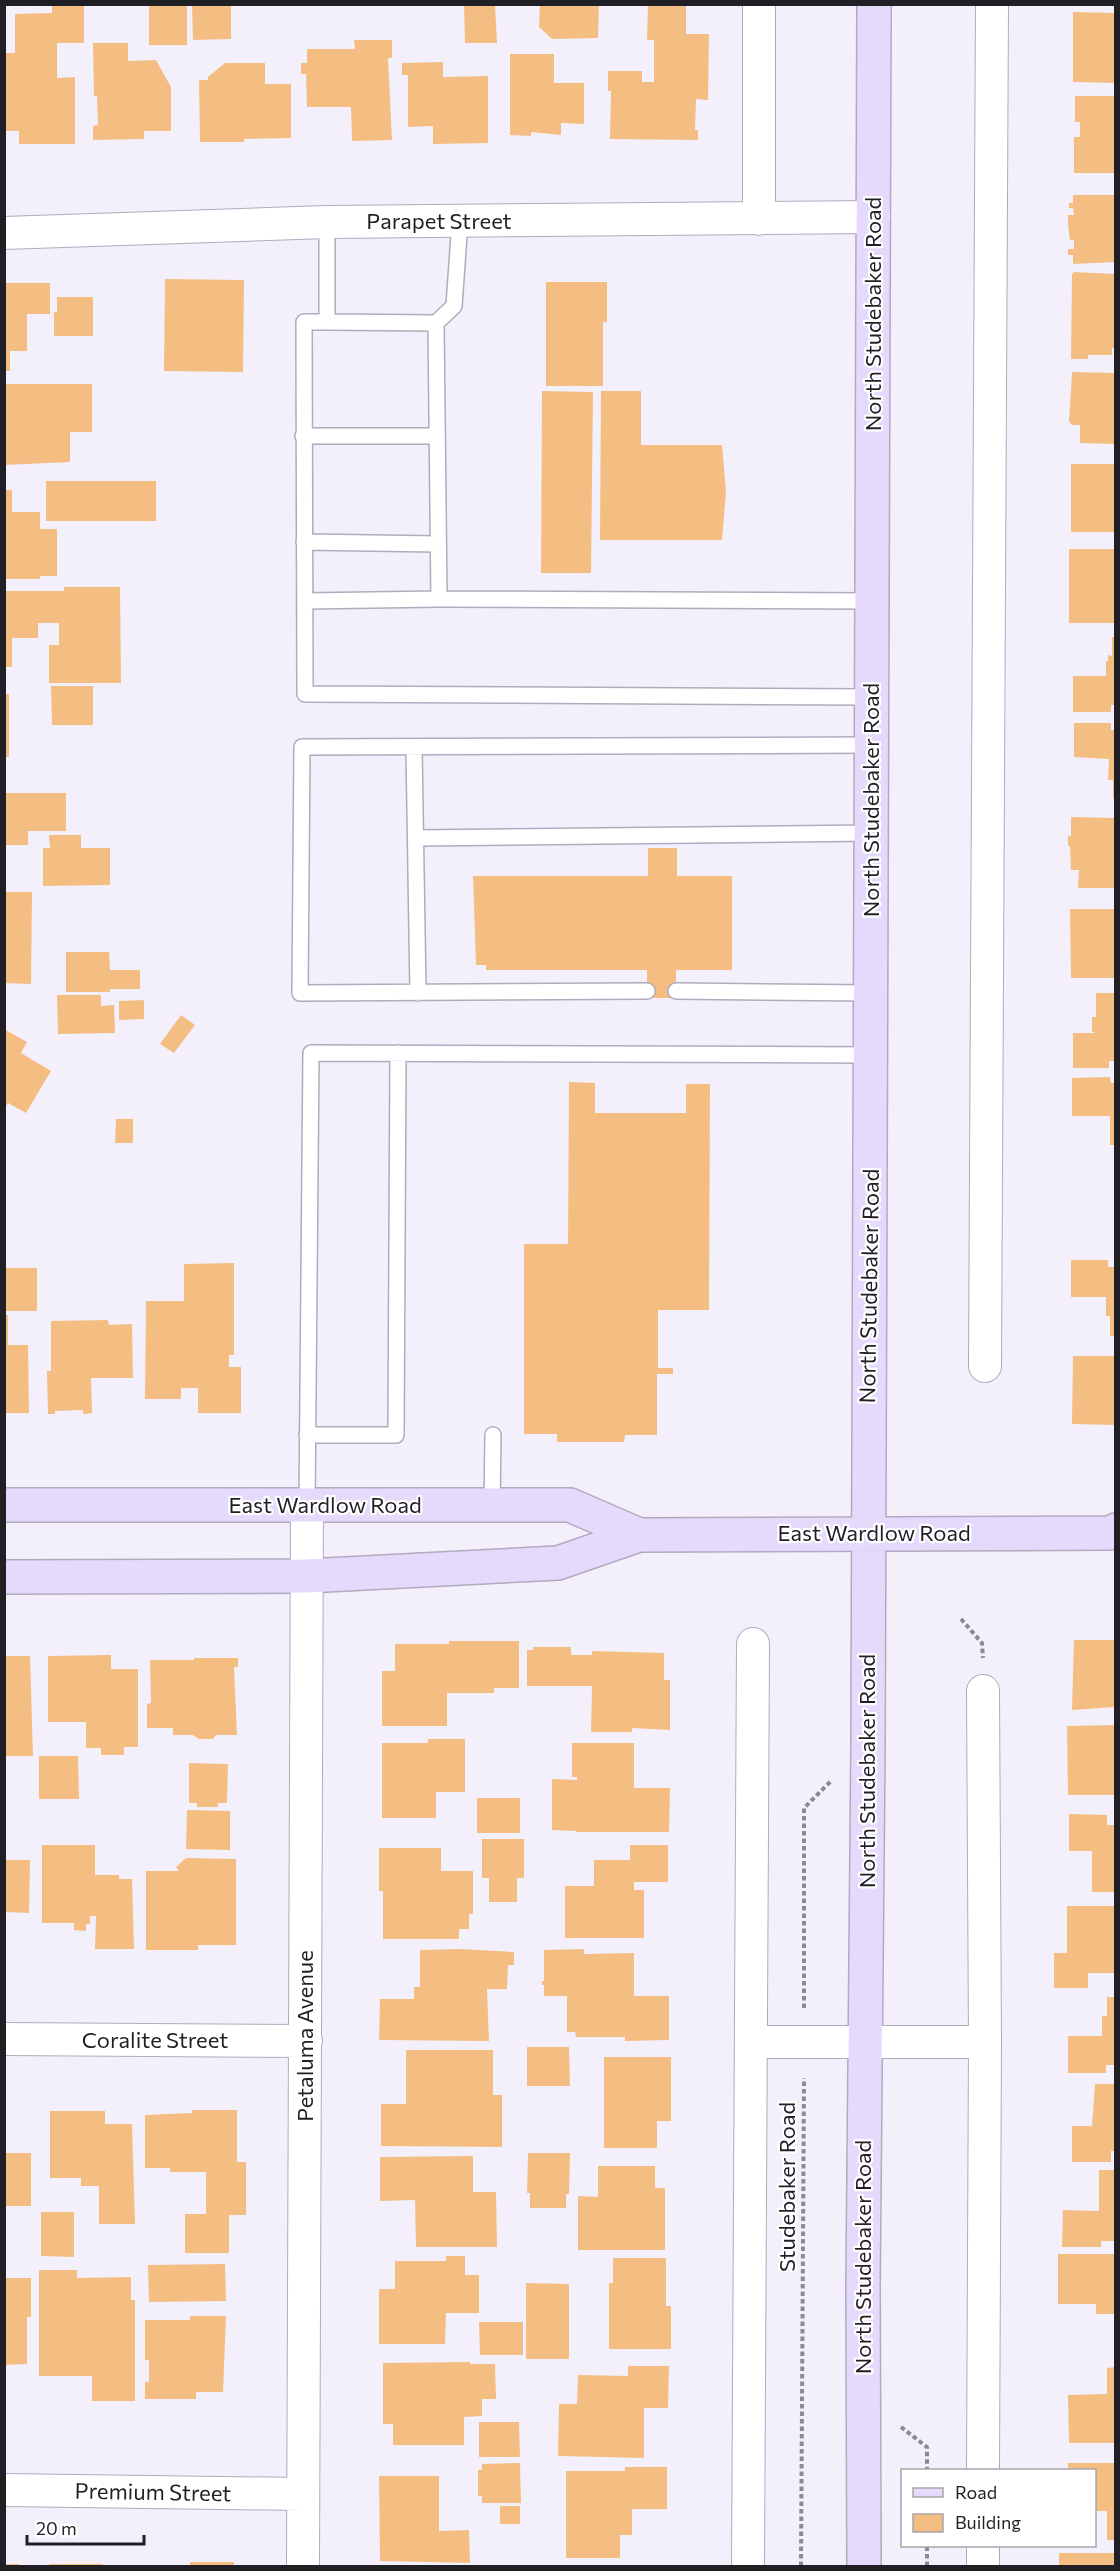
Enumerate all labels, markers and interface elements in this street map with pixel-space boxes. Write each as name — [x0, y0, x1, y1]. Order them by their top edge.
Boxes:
street label: North Studebaker Road — [859, 197, 886, 431]
street label: Parapet Street — [366, 207, 512, 234]
street label: North Studebaker Road — [857, 683, 884, 917]
street label: North Studebaker Road — [853, 1168, 884, 1404]
street label: East Wardlow Road — [228, 1491, 422, 1518]
street label: East Wardlow Road — [777, 1519, 971, 1546]
street label: North Studebaker Road — [853, 1654, 880, 1888]
street label: Petaluma Avenue — [291, 1950, 318, 2122]
street label: Coralite Street — [82, 2026, 228, 2053]
street label: Studebaker Road — [773, 2102, 800, 2272]
street label: North Studebaker Road — [849, 2140, 876, 2374]
legend — [901, 2469, 1096, 2547]
street label: Premium Street — [75, 2477, 232, 2506]
text: Road — [955, 2481, 997, 2503]
scale bar — [27, 2508, 144, 2546]
text: Building — [955, 2511, 1021, 2533]
text: 20 m — [36, 2517, 77, 2539]

